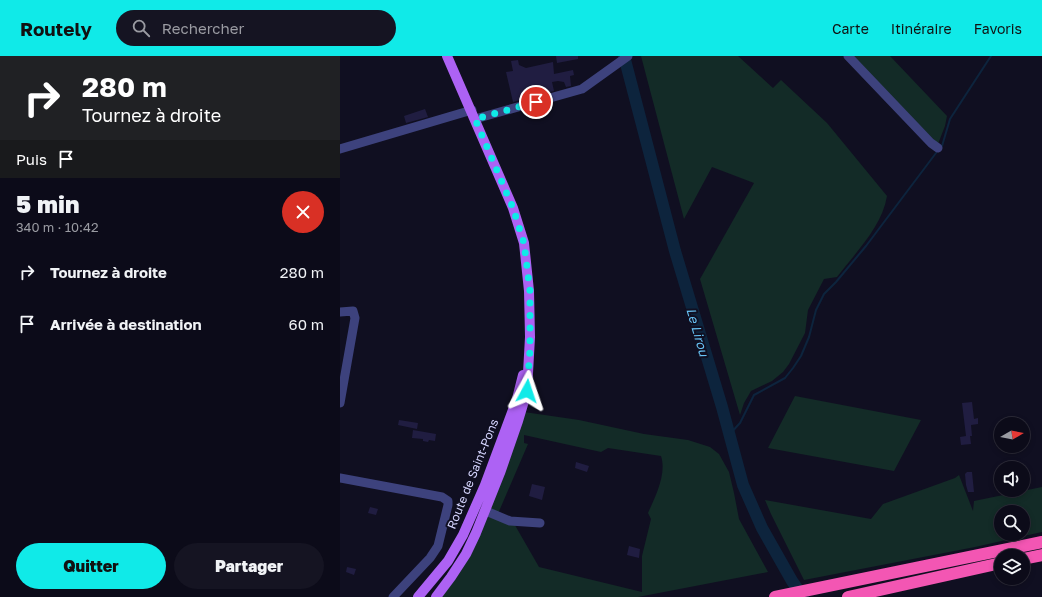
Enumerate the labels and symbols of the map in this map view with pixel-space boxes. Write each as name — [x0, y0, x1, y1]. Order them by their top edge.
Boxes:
pin — [519, 85, 553, 119]
water label: Le Lirou — [683, 306, 713, 359]
position arrow — [506, 370, 548, 412]
street label: Route de Saint-Pons — [444, 417, 501, 531]
north arrow — [994, 417, 1030, 453]

